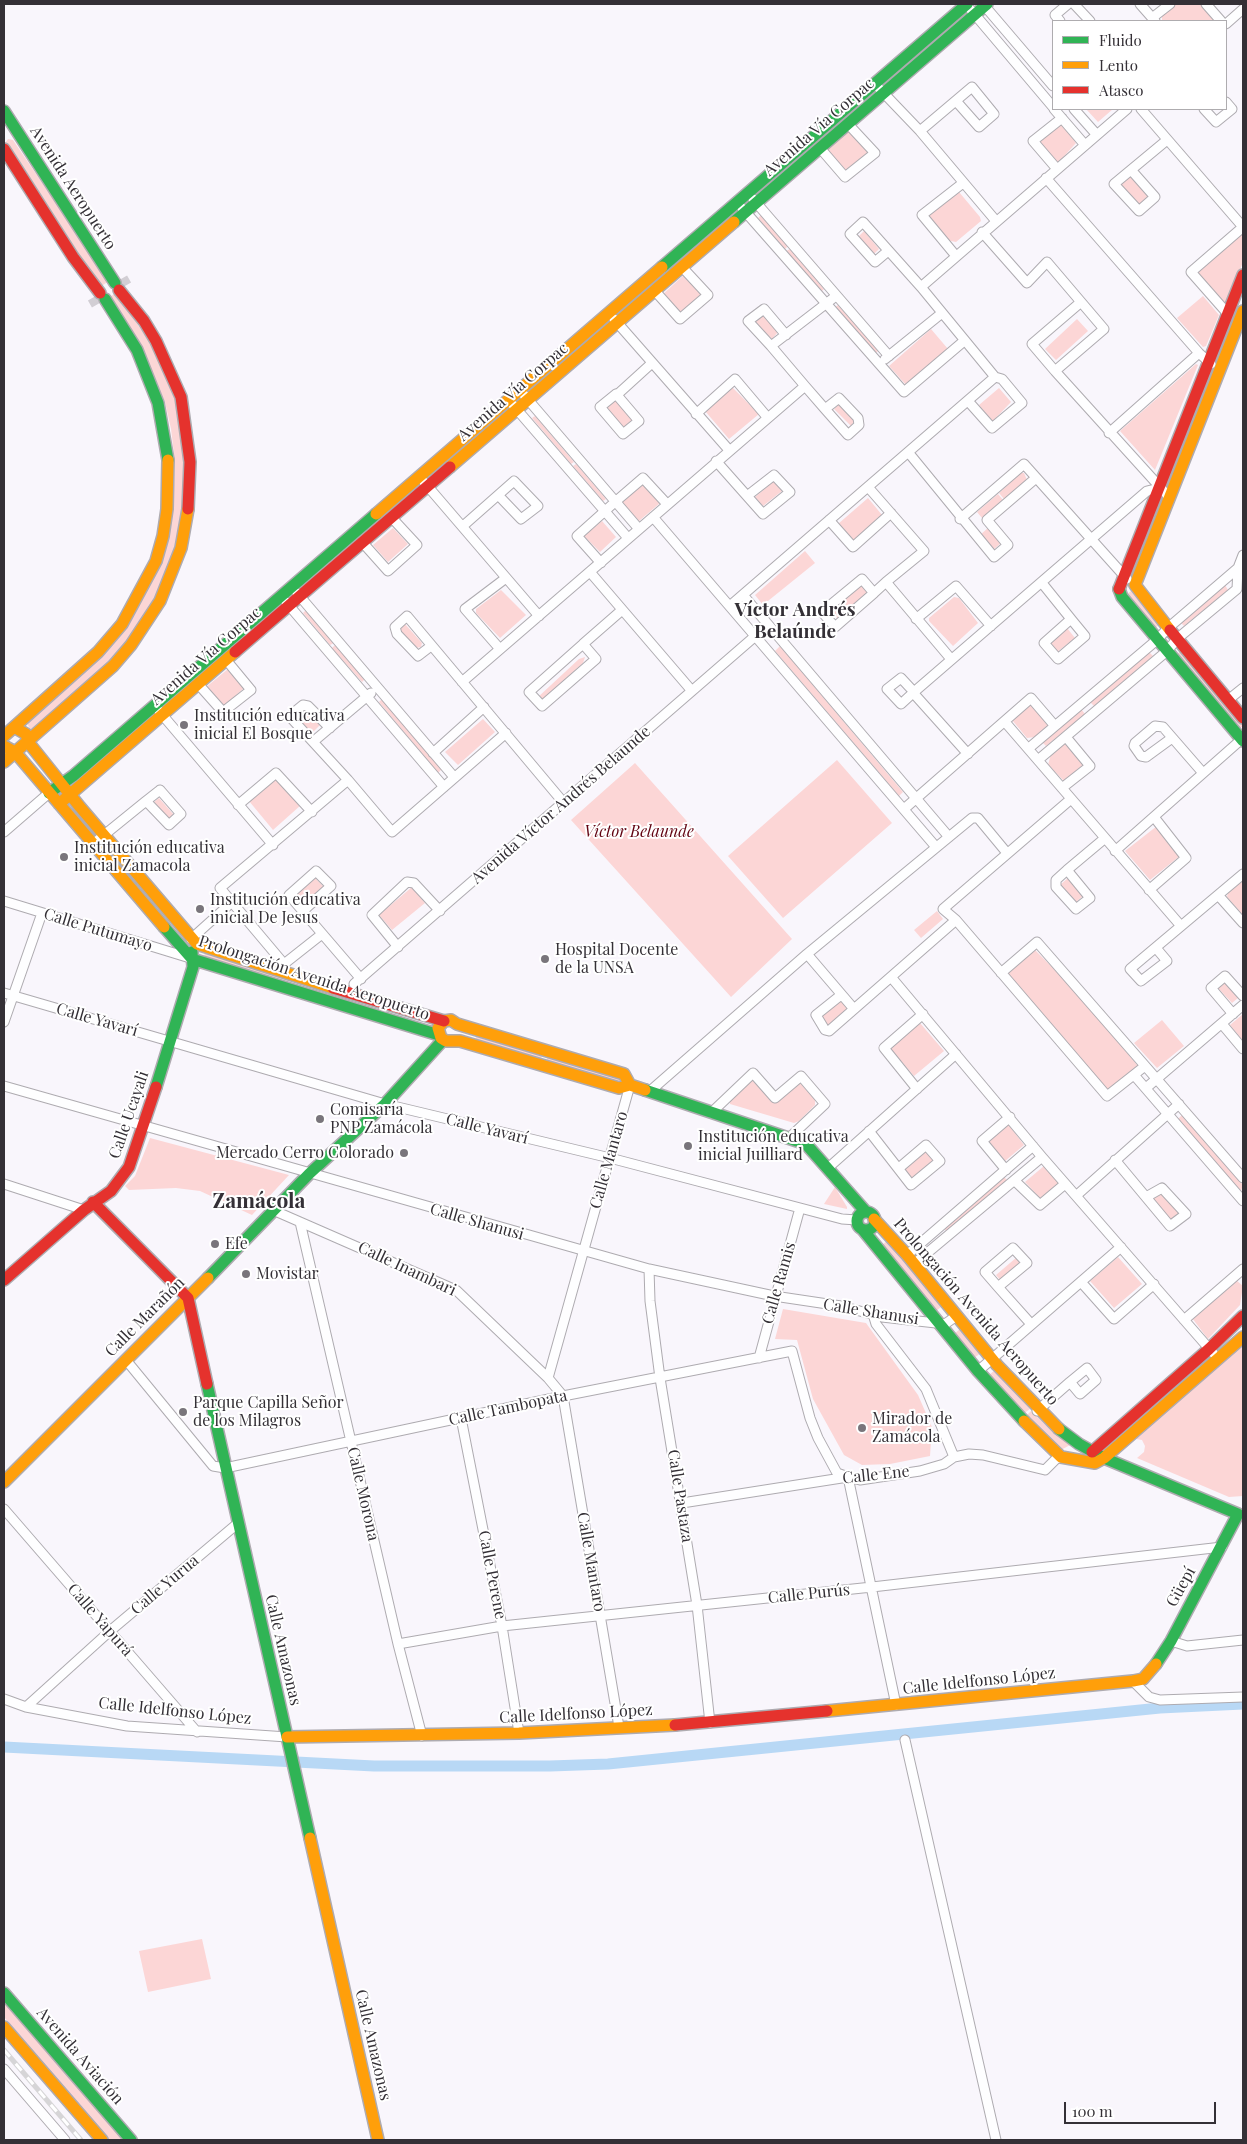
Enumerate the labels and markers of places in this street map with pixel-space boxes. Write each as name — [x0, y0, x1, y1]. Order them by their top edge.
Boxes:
place label: Institución educativa inicial El Bosque — [194, 706, 345, 744]
marker: Institución educativa inicial El Bosque — [178, 719, 190, 731]
place label: Institución educativa inicial Zamacola — [74, 838, 225, 876]
marker: Institución educativa inicial Zamacola — [58, 851, 70, 863]
place label: Institución educativa inicial De Jesus — [210, 890, 361, 928]
marker: Institución educativa inicial De Jesus — [194, 903, 206, 915]
place label: Hospital Docente de la UNSA — [555, 940, 678, 978]
marker: Hospital Docente de la UNSA — [539, 953, 551, 965]
place label: Comisaría PNP Zamácola — [330, 1100, 433, 1138]
marker: Comisaría PNP Zamácola — [314, 1113, 326, 1125]
place label: Institución educativa inicial Juilliard — [698, 1127, 849, 1165]
marker: Institución educativa inicial Juilliard — [682, 1140, 694, 1152]
place label: Mercado Cerro Colorado — [216, 1143, 394, 1163]
marker: Mercado Cerro Colorado — [398, 1147, 410, 1159]
place label: Efe — [225, 1234, 248, 1254]
marker: Efe — [209, 1238, 221, 1250]
place label: Movistar — [256, 1264, 319, 1284]
marker: Movistar — [240, 1268, 252, 1280]
place label: Parque Capilla Señor de los Milagros — [193, 1393, 344, 1431]
marker: Parque Capilla Señor de los Milagros — [177, 1406, 189, 1418]
place label: Mirador de Zamácola — [872, 1409, 952, 1447]
marker: Mirador de Zamácola — [856, 1422, 868, 1434]

